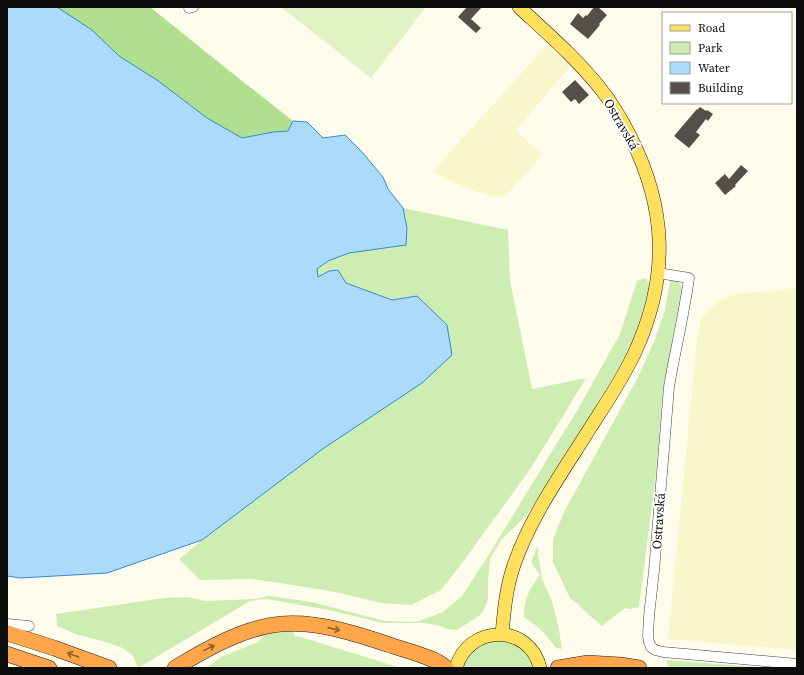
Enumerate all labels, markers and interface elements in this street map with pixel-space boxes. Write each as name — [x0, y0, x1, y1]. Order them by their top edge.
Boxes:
legend — [662, 12, 792, 104]
text: Road — [698, 20, 725, 36]
text: Park — [698, 40, 723, 56]
text: Water — [698, 60, 730, 76]
text: Building — [698, 80, 743, 96]
street label: Ostravská — [600, 96, 643, 153]
street label: Ostravská — [648, 492, 669, 550]
one-way arrow — [327, 625, 340, 633]
one-way arrow — [203, 644, 215, 651]
one-way arrow — [67, 650, 79, 658]

